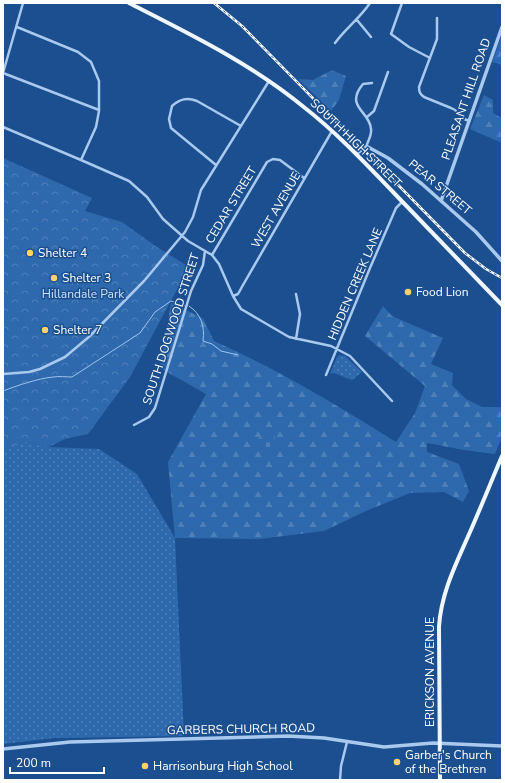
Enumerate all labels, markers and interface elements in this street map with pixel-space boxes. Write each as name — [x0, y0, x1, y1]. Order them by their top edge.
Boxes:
street label: PLEASANT HILL ROAD — [438, 36, 494, 162]
street label: SOUTH HIGH STREET — [307, 95, 406, 191]
street label: PEAR STREET — [405, 156, 476, 219]
street label: CEDAR STREET — [202, 163, 261, 246]
street label: WEST AVENUE — [248, 169, 304, 251]
street label: HIDDEN CREEK LANE — [324, 225, 386, 343]
place label: Shelter 4 — [38, 245, 87, 261]
marker: Shelter 4 — [25, 248, 35, 258]
street label: SOUTH DOGWOOD STREET — [139, 250, 203, 407]
place label: Shelter 3 — [62, 270, 111, 286]
marker: Shelter 3 — [49, 273, 59, 283]
place label: Food Lion — [416, 284, 469, 300]
park label: Hillandale Park — [42, 286, 125, 302]
marker: Food Lion — [403, 287, 413, 297]
place label: Shelter 7 — [53, 322, 102, 338]
marker: Shelter 7 — [40, 325, 50, 335]
street label: ERICKSON AVENUE — [422, 617, 438, 727]
street label: GARBERS CHURCH ROAD — [167, 720, 315, 738]
place label: Garber's Church of the Brethren — [405, 747, 492, 777]
scale bar — [10, 749, 104, 775]
text: 200 m — [16, 755, 51, 771]
marker: Garber's Church of the Brethren — [392, 757, 402, 767]
place label: Harrisonburg High School — [153, 758, 293, 774]
marker: Harrisonburg High School — [140, 761, 150, 771]

